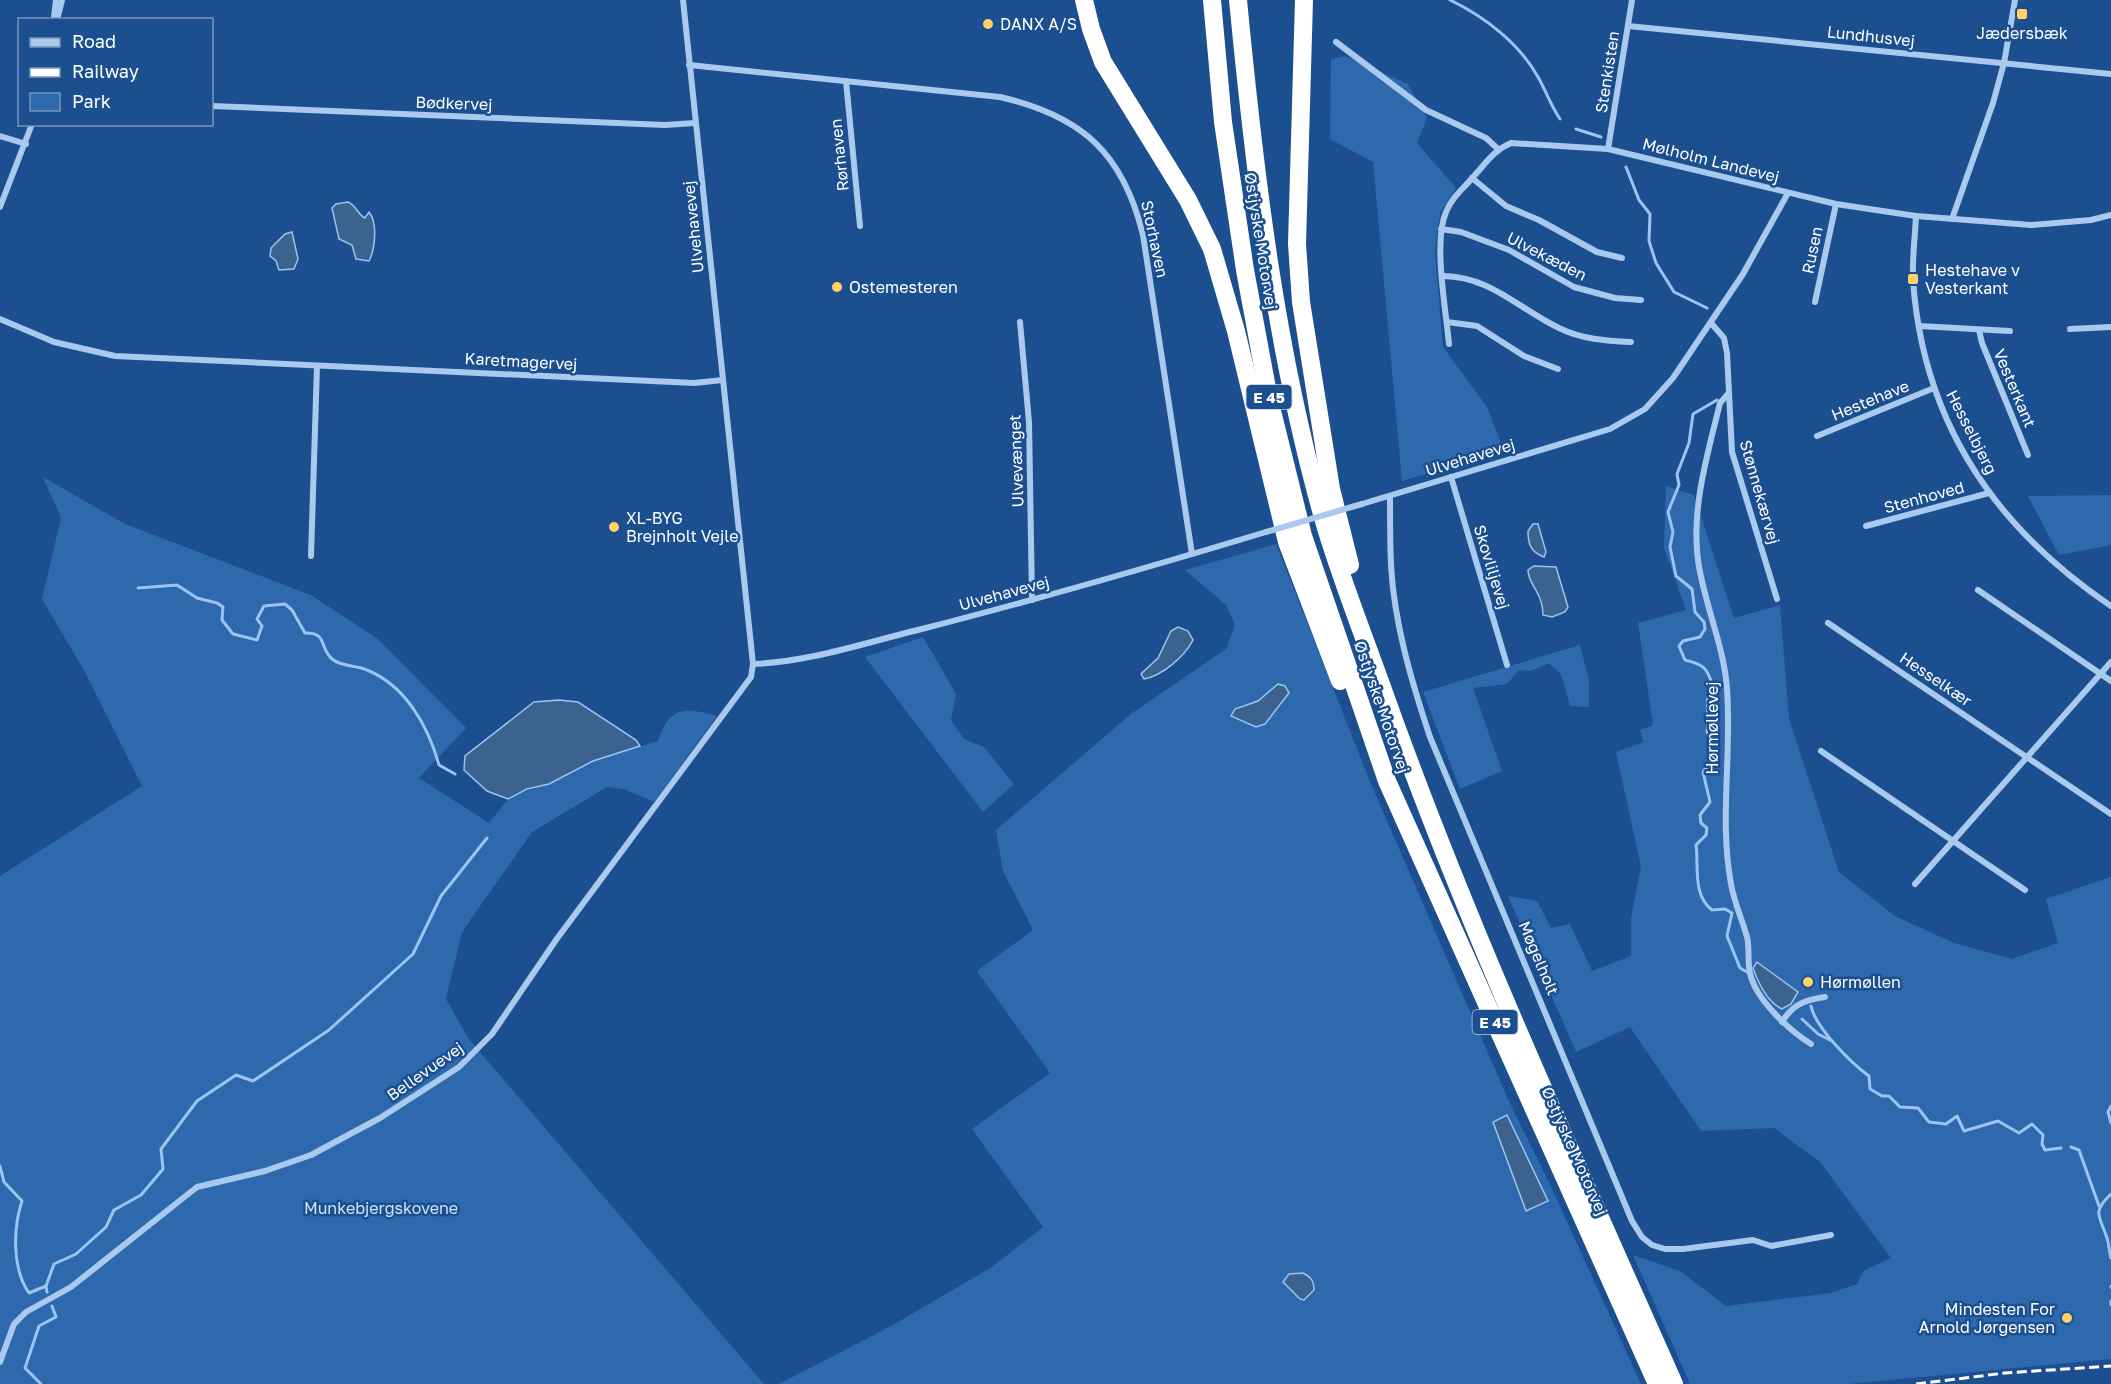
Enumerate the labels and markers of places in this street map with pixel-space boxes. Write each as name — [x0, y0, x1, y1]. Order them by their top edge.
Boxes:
marker: Jædersbæk — [2015, 7, 2029, 21]
place label: DANX A/S — [1000, 14, 1077, 34]
marker: DANX A/S — [981, 17, 995, 31]
place label: Jædersbæk — [1976, 23, 2068, 43]
place label: Hestehave v Vesterkant — [1925, 260, 2020, 298]
marker: Hestehave v Vesterkant — [1906, 272, 1920, 286]
place label: Ostemesteren — [849, 277, 958, 297]
marker: Ostemesteren — [830, 280, 844, 294]
place label: XL-BYG Brejnholt Vejle — [626, 508, 738, 546]
marker: XL-BYG Brejnholt Vejle — [607, 520, 621, 534]
place label: Hørmøllen — [1820, 972, 1901, 992]
marker: Hørmøllen — [1801, 975, 1815, 989]
place label: Mindesten For Arnold Jørgensen — [1919, 1299, 2055, 1337]
marker: Mindesten For Arnold Jørgensen — [2060, 1311, 2074, 1325]

